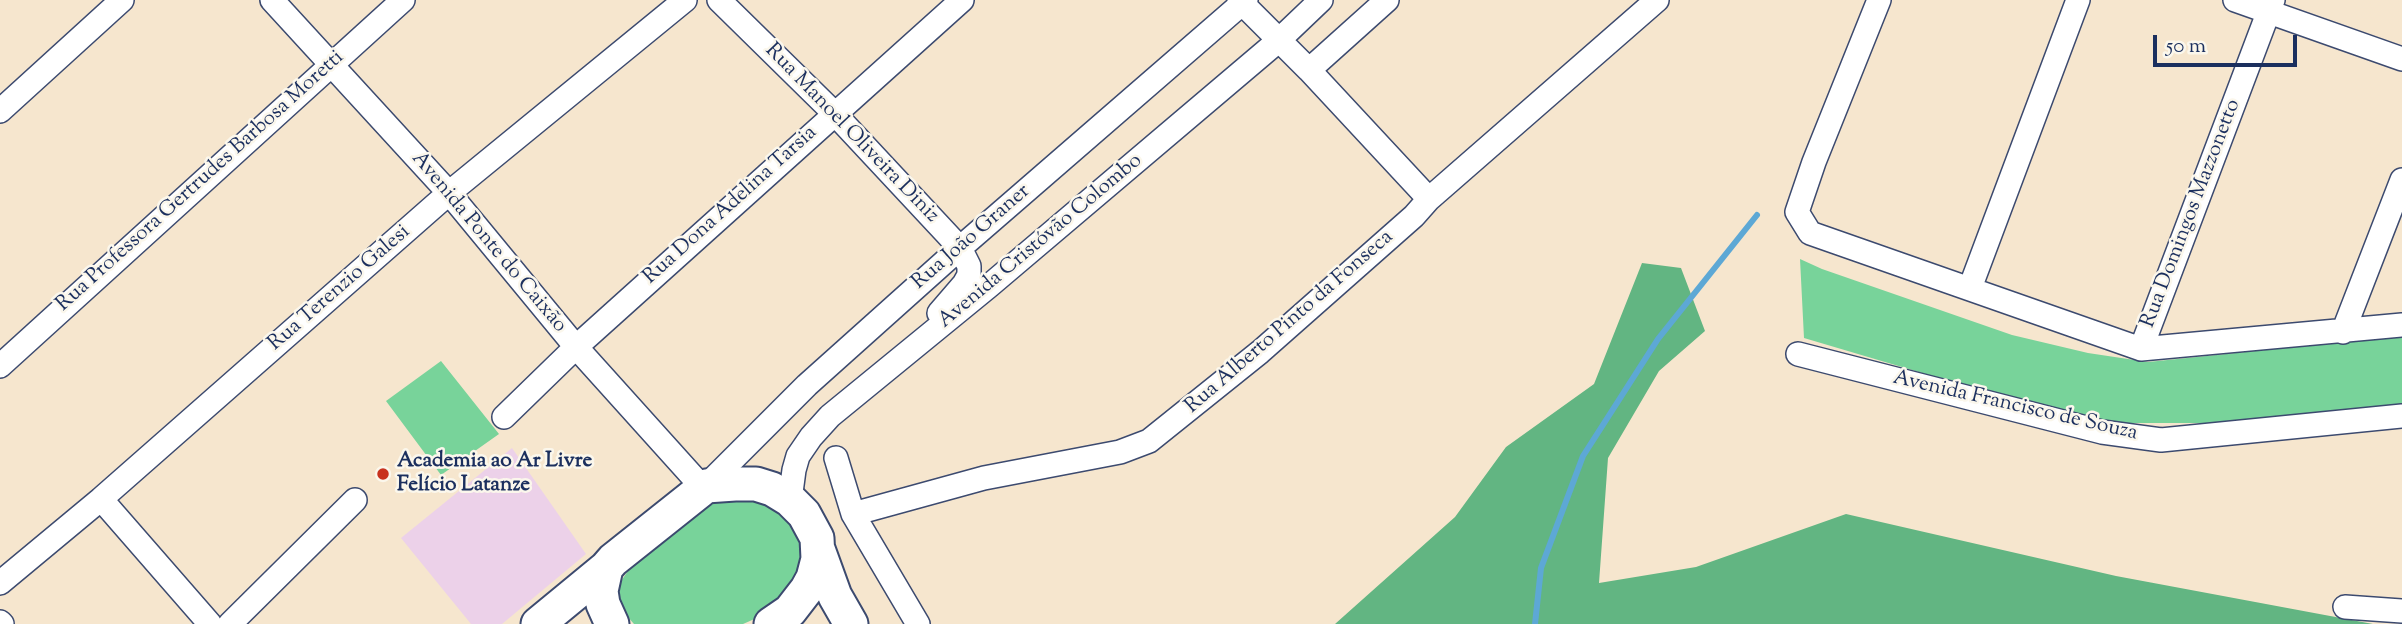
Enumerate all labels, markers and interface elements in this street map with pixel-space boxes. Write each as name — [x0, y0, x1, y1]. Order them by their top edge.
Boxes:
scale bar — [2157, 21, 2300, 65]
text: 50 m — [2166, 32, 2206, 62]
street label: Rua Manoel Oliveira Diniz — [759, 39, 943, 229]
street label: Rua Professora Gertrudes Barbosa Moretti — [52, 46, 350, 318]
street label: Rua Domingos Mazzonetto — [2137, 96, 2247, 332]
street label: Rua Dona Adelina Tarsia — [639, 121, 823, 291]
street label: Avenida Ponte do Caixão — [405, 147, 571, 339]
street label: Avenida Cristóvão Colombo — [934, 149, 1148, 335]
street label: Rua João Graner — [908, 180, 1036, 296]
street label: Rua Terenzio Galesi — [264, 221, 416, 357]
street label: Rua Alberto Pinto da Fonseca — [1181, 226, 1399, 420]
street label: Avenida Francisco de Souza — [1890, 367, 2140, 447]
place label: Academia ao Ar Livre Felício Latanze — [397, 449, 592, 499]
marker: Academia ao Ar Livre Felício Latanze — [375, 466, 391, 482]

